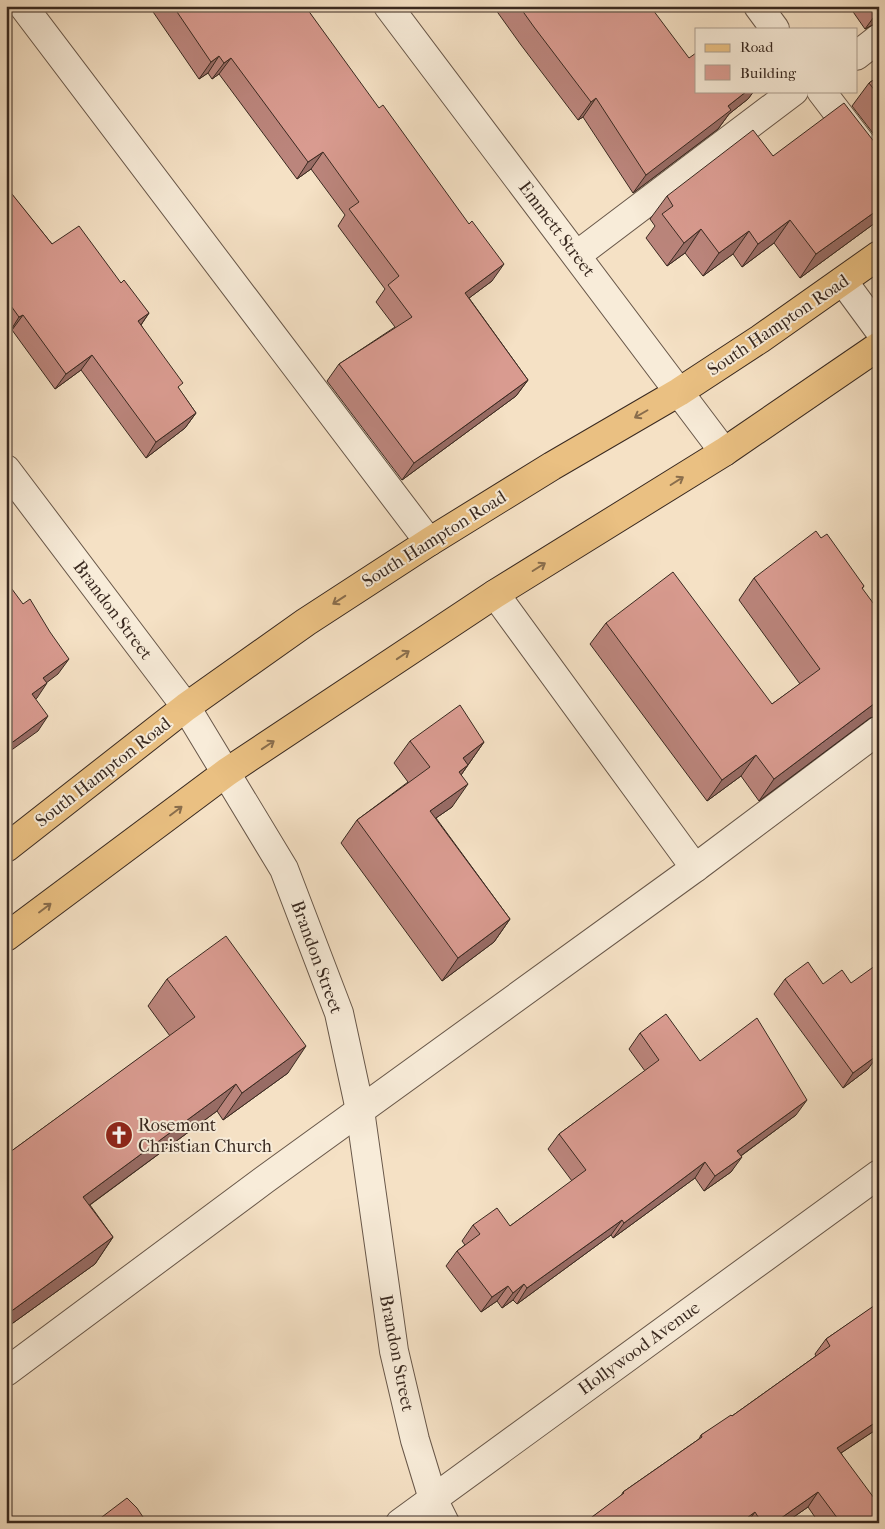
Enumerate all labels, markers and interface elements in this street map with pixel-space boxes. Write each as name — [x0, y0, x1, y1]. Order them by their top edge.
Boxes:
legend — [695, 28, 858, 92]
text: Road — [740, 38, 774, 56]
text: Building — [740, 64, 797, 82]
street label: Emmett Street — [514, 177, 600, 282]
street label: South Hampton Road — [704, 270, 853, 381]
one-way arrow — [634, 409, 649, 419]
one-way arrow — [670, 476, 684, 486]
street label: South Hampton Road — [358, 486, 510, 592]
street label: Brandon Street — [69, 557, 157, 664]
one-way arrow — [532, 562, 546, 572]
one-way arrow — [332, 595, 346, 605]
one-way arrow — [396, 650, 410, 661]
street label: South Hampton Road — [31, 713, 175, 832]
one-way arrow — [260, 740, 274, 750]
one-way arrow — [169, 805, 182, 816]
street label: Brandon Street — [286, 898, 347, 1017]
one-way arrow — [38, 903, 52, 913]
place label: Rosemont Christian Church — [138, 1115, 272, 1157]
church icon: Rosemont Christian Church — [104, 1120, 134, 1150]
street label: Brandon Street — [375, 1293, 418, 1414]
street label: Hollywood Avenue — [574, 1297, 704, 1400]

